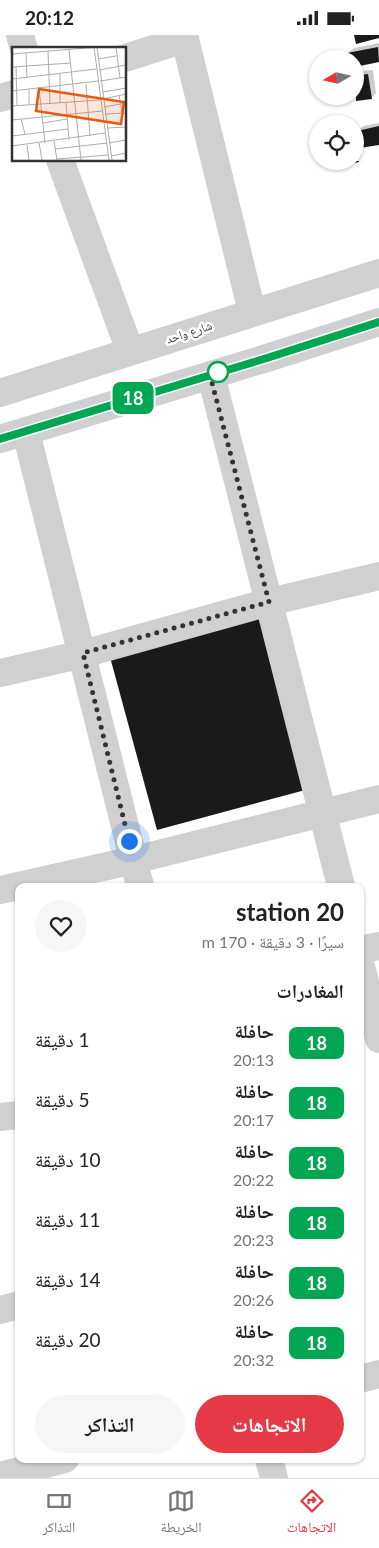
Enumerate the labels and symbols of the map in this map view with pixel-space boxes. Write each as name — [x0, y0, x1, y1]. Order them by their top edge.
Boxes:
inset map — [12, 47, 126, 161]
north arrow — [309, 50, 364, 105]
street label: شارع واحد — [164, 317, 214, 347]
unlabelled marker — [207, 361, 229, 383]
line badge: 18 — [110, 382, 156, 414]
your location — [117, 829, 142, 854]

